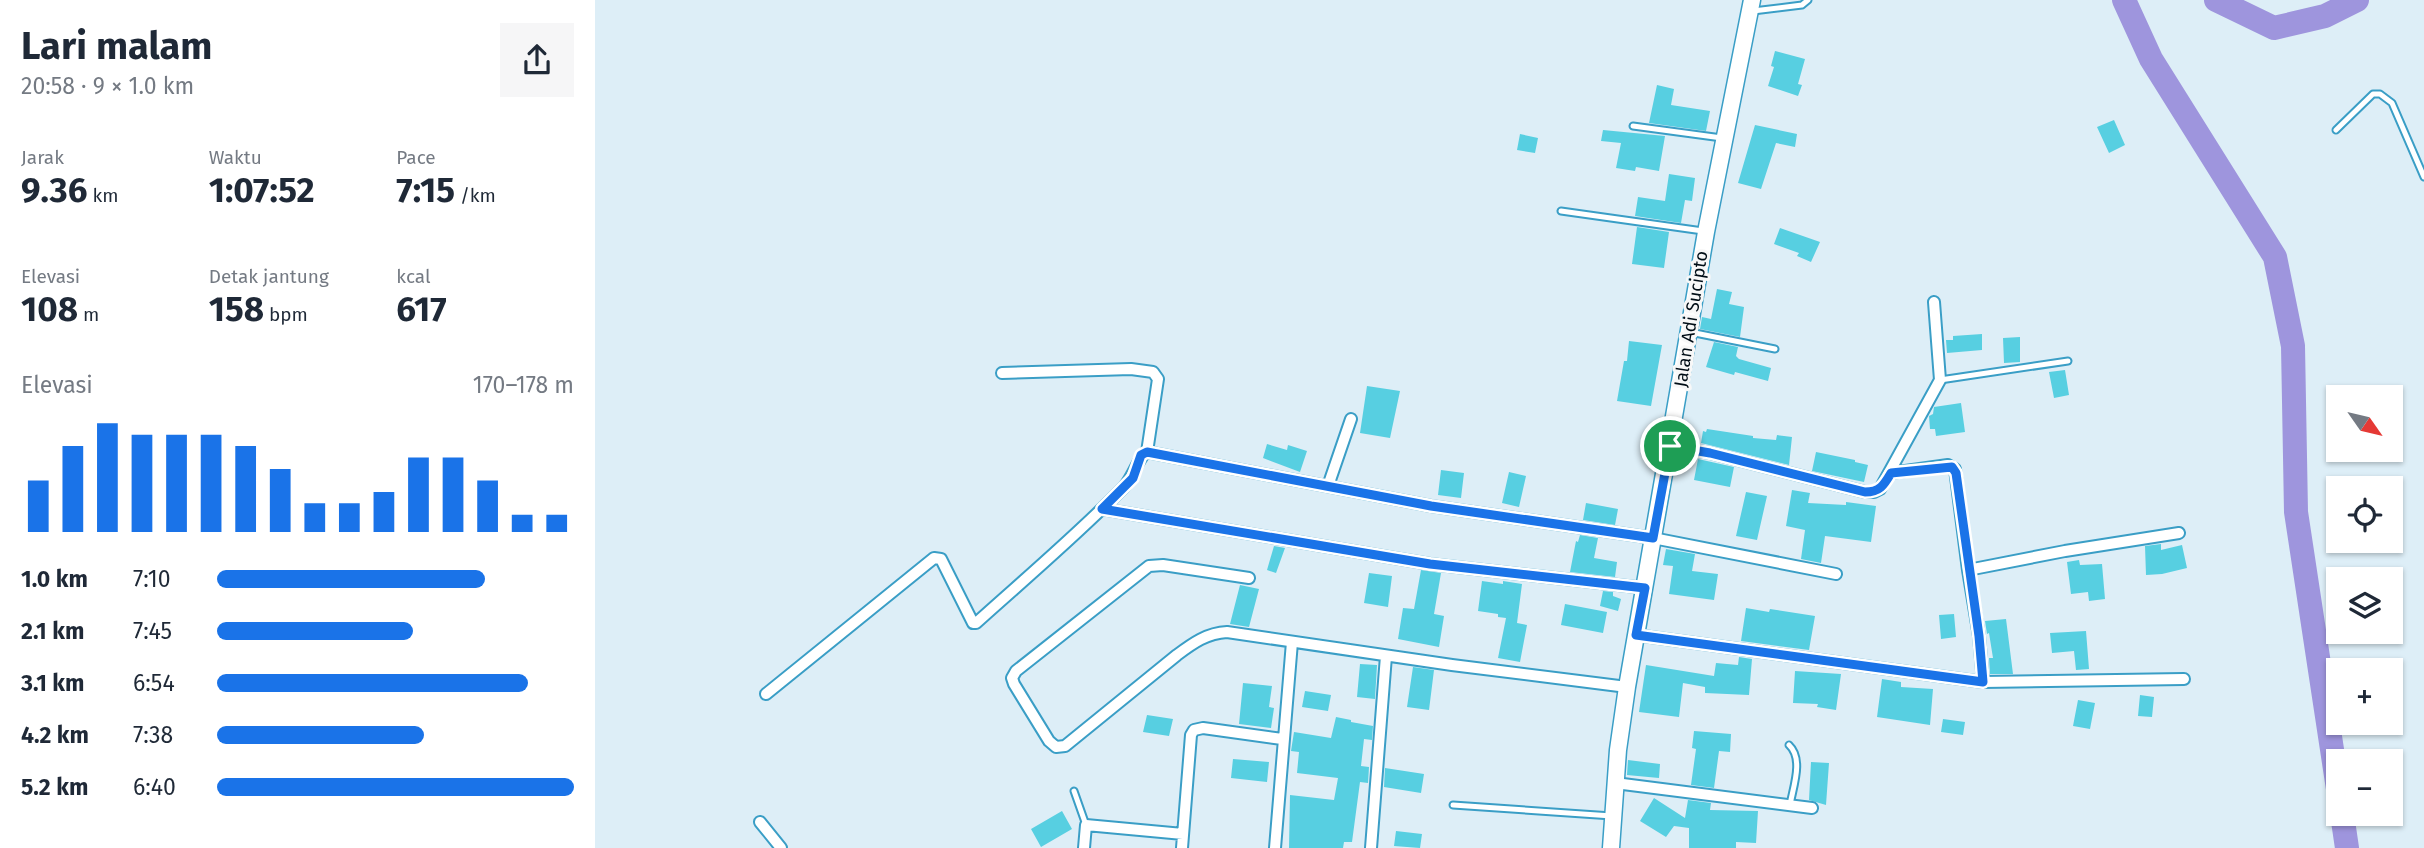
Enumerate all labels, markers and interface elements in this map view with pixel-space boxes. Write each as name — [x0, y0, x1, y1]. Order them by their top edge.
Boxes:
text: Lari malam — [21, 23, 212, 69]
button: share — [500, 23, 574, 97]
text: 20:58 · 9 × 1.0 km — [21, 72, 194, 100]
text: Jarak — [21, 146, 64, 169]
text: Waktu — [209, 146, 262, 169]
text: Pace — [396, 146, 436, 169]
text: 9.36 — [21, 169, 88, 211]
text: 1:07:52 — [209, 169, 315, 211]
text: 7:15 — [396, 169, 455, 211]
text: km — [88, 184, 119, 207]
text: /km — [455, 184, 496, 207]
street label: Jalan Adi Sucipto — [1669, 249, 1713, 389]
text: Elevasi — [21, 265, 80, 288]
text: Detak jantung — [209, 265, 329, 288]
text: kcal — [396, 265, 431, 288]
text: 108 — [21, 288, 78, 330]
text: 158 — [209, 288, 264, 330]
text: 617 — [396, 288, 447, 330]
text: m — [78, 303, 99, 326]
text: bpm — [264, 303, 308, 326]
text: Elevasi — [21, 371, 93, 399]
text: 170–178 m — [473, 371, 574, 399]
north arrow — [2326, 385, 2403, 462]
map controls — [2326, 385, 2403, 826]
pin — [1640, 416, 1700, 476]
icon: arrive — [1651, 427, 1689, 465]
button: locate — [2326, 476, 2403, 553]
text: 1.0 km — [21, 565, 88, 593]
text: 7:10 — [133, 565, 171, 593]
button: layers — [2326, 567, 2403, 644]
text: 2.1 km — [21, 617, 84, 645]
text: 7:45 — [133, 617, 172, 645]
button: + — [2326, 658, 2403, 735]
text: 3.1 km — [21, 669, 84, 697]
text: 6:54 — [133, 669, 175, 697]
text: 4.2 km — [21, 721, 89, 749]
text: 7:38 — [133, 721, 173, 749]
button: − — [2326, 749, 2403, 826]
text: 5.2 km — [21, 773, 88, 801]
text: 6:40 — [133, 773, 176, 801]

